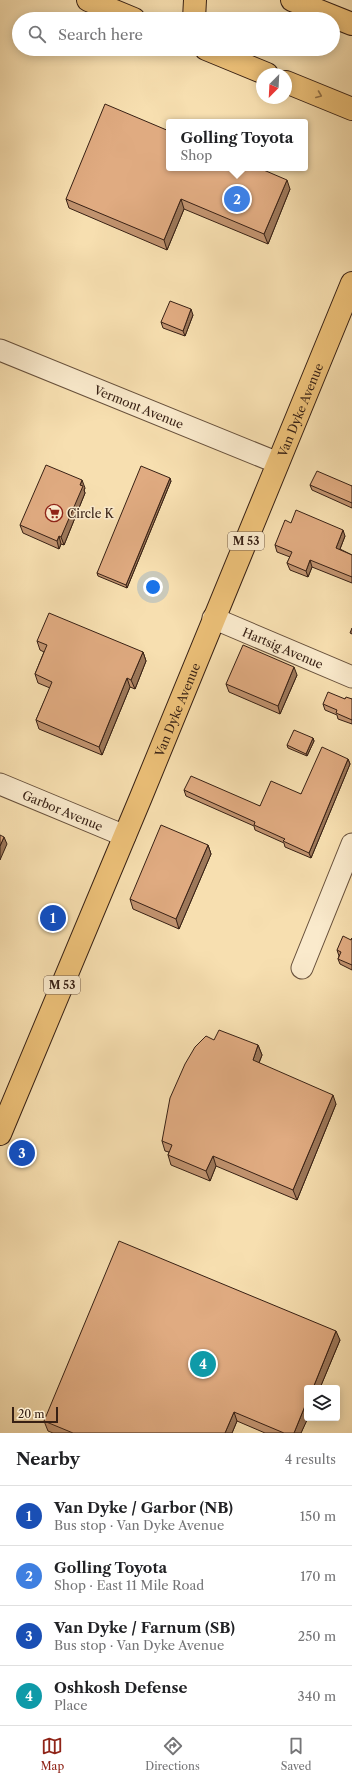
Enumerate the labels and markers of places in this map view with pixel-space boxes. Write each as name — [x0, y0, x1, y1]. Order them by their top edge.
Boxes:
pin: 2 — [224, 184, 250, 214]
supermarket icon: Circle K — [44, 503, 64, 523]
place label: Circle K — [67, 506, 115, 521]
pin: 1 — [40, 903, 66, 933]
pin: 3 — [9, 1138, 35, 1168]
pin: 4 — [190, 1349, 216, 1379]

